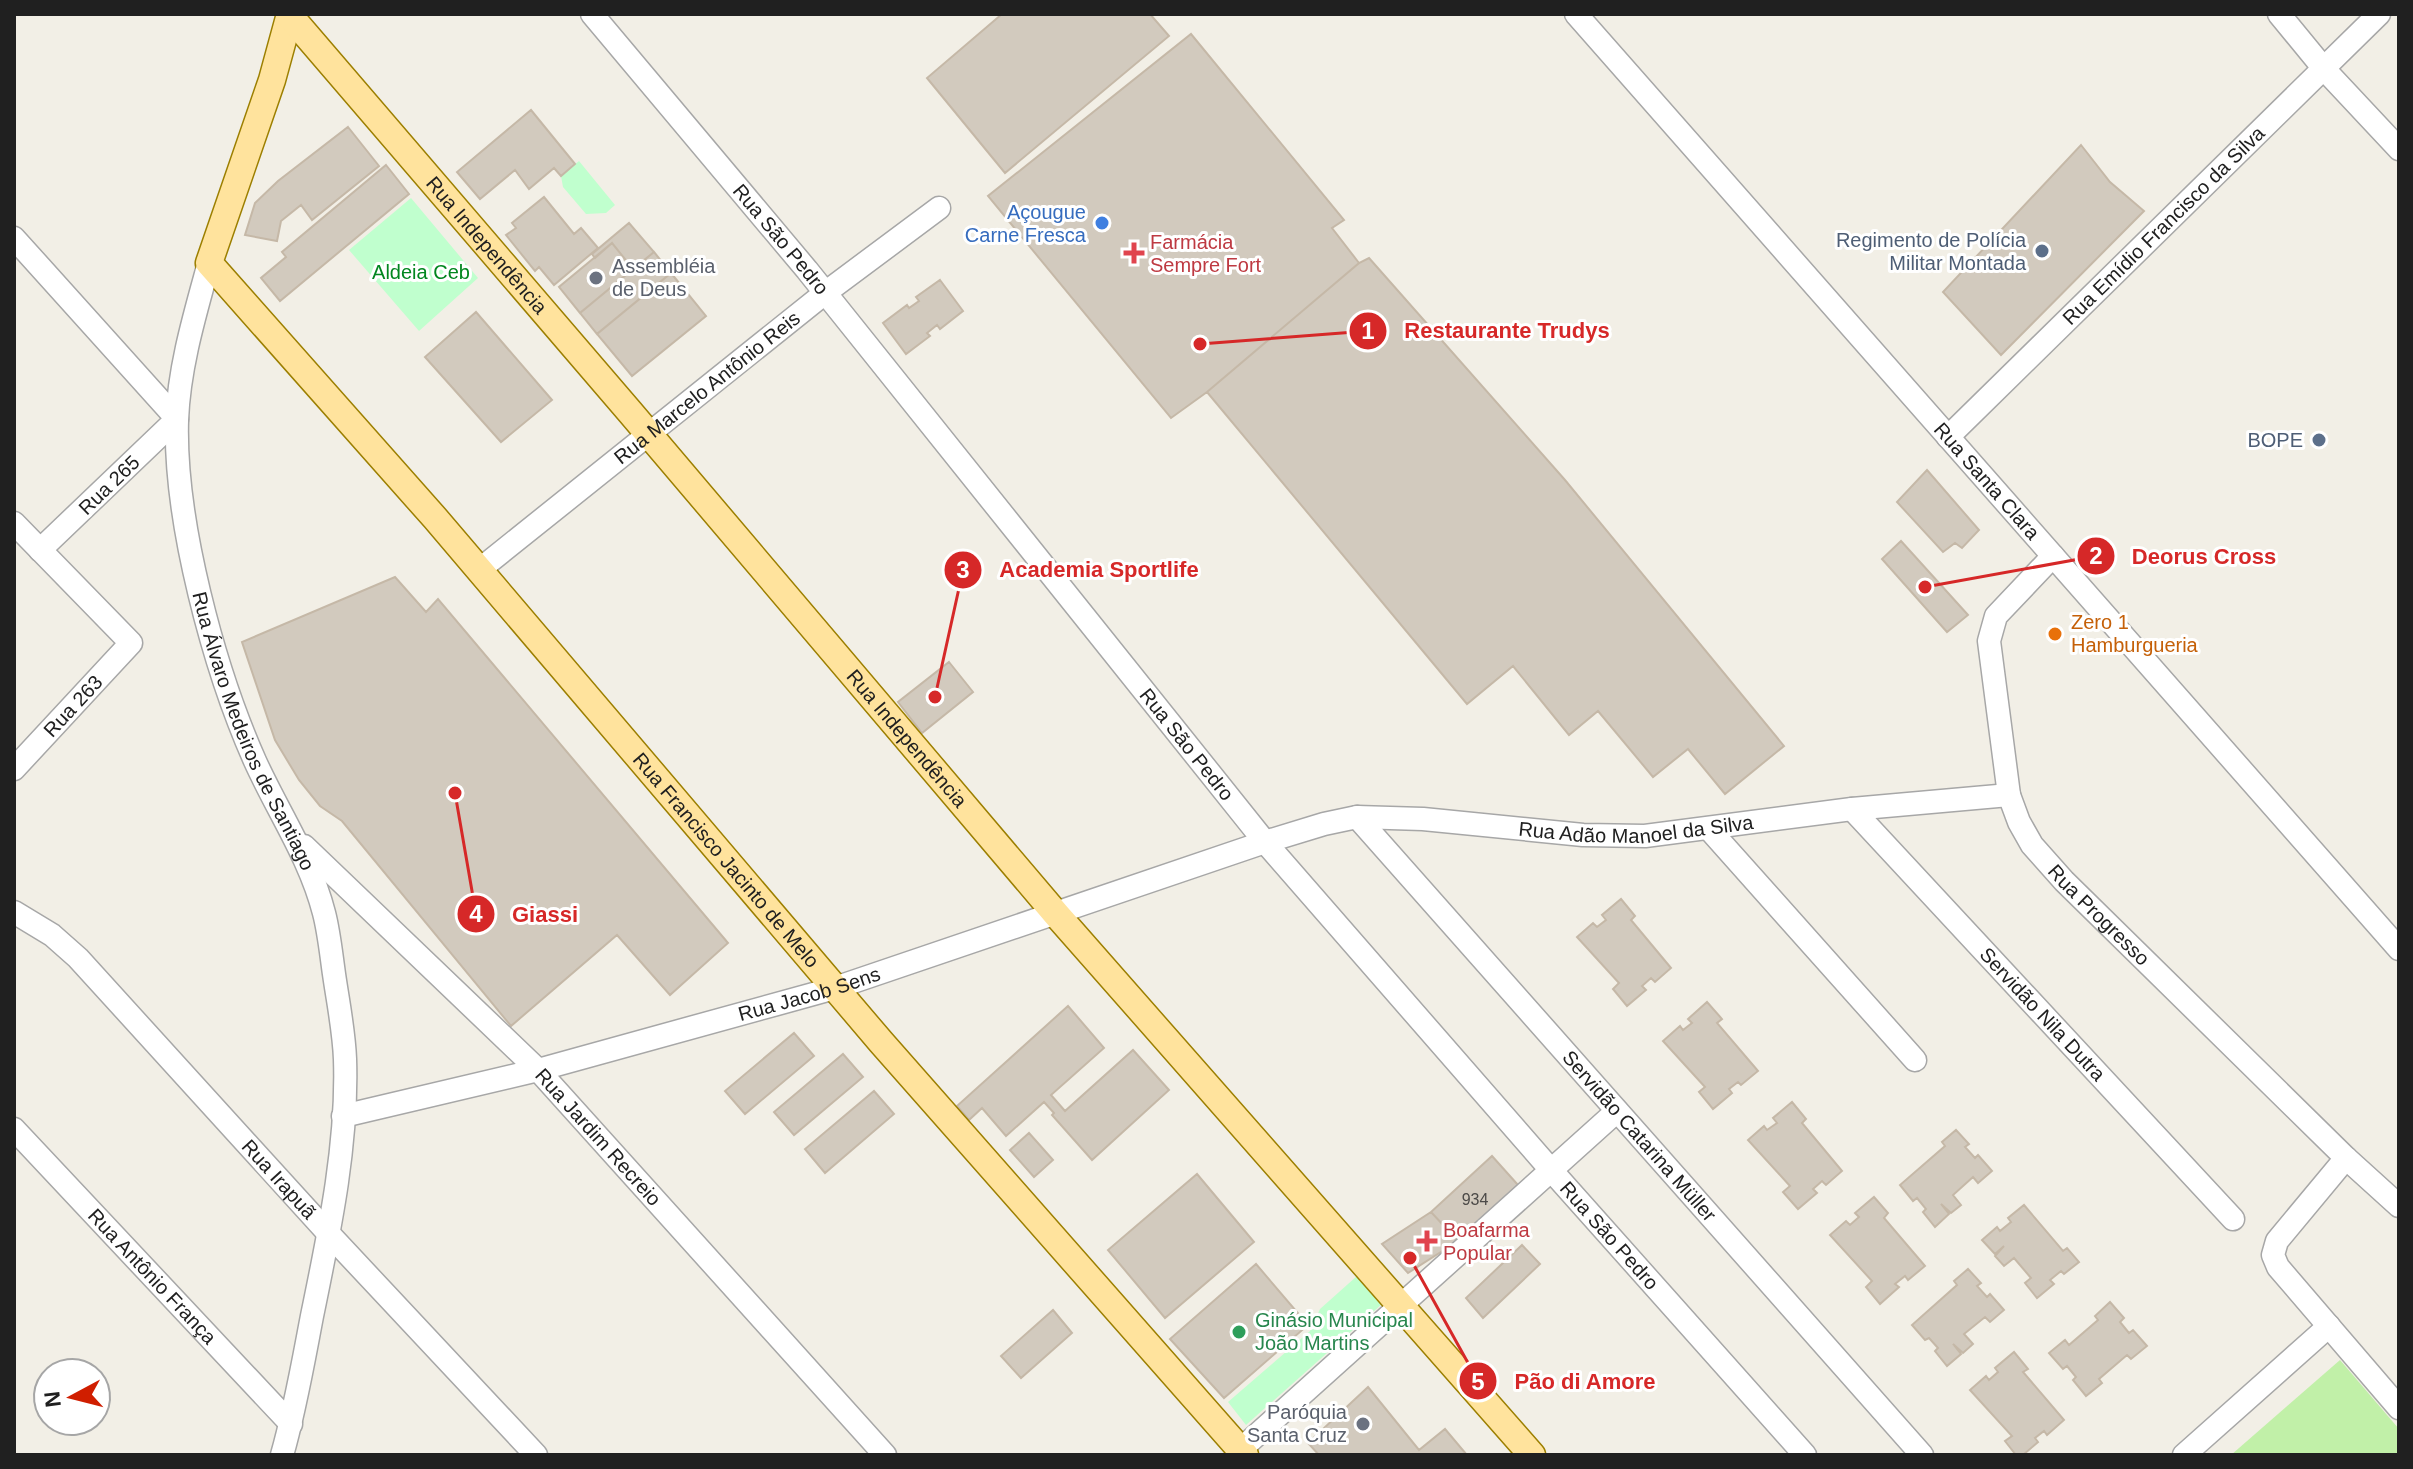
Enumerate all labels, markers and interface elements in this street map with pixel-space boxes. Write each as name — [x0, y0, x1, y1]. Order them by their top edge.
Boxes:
street label: Rua Emídio Francisco da Silva — [2058, 121, 2269, 329]
street label: Rua Independência — [422, 172, 552, 319]
street label: Rua São Pedro — [729, 180, 833, 299]
place label: Açougue Carne Fresca — [965, 201, 1087, 246]
marker: Açougue Carne Fresca — [1093, 214, 1111, 232]
place label: Regimento de Polícia Militar Montada — [1836, 229, 2027, 274]
place label: Farmácia Sempre Fort — [1150, 231, 1262, 276]
marker: Regimento de Polícia Militar Montada — [2033, 242, 2051, 260]
marker: Farmácia Sempre Fort — [1125, 244, 1143, 262]
place label: Assembléia de Deus — [612, 255, 716, 300]
park label: Aldeia Ceb — [372, 261, 470, 283]
marker: Assembléia de Deus — [587, 269, 605, 287]
street label: Rua Marcelo Antônio Reis — [610, 307, 804, 468]
callout: Restaurante Trudys — [1348, 308, 1626, 354]
text: 1 — [1361, 317, 1375, 344]
text: Restaurante Trudys — [1404, 318, 1610, 343]
street label: Rua Santa Clara — [1930, 418, 2045, 544]
place label: BOPE — [2247, 429, 2303, 451]
marker: BOPE — [2310, 431, 2328, 449]
street label: Rua 265 — [74, 451, 144, 519]
callout: Deorus Cross — [2076, 533, 2293, 579]
text: 2 — [2089, 542, 2103, 569]
text: Deorus Cross — [2132, 544, 2276, 569]
callout: Academia Sportlife — [943, 547, 1214, 593]
text: 3 — [956, 556, 970, 583]
text: Academia Sportlife — [999, 557, 1199, 582]
street label: Rua Álvaro Medeiros de Santiago — [188, 589, 319, 874]
place label: Zero 1 Hamburgueria — [2071, 611, 2199, 656]
marker: Zero 1 Hamburgueria — [2046, 625, 2064, 643]
street label: Rua Independência — [842, 665, 972, 812]
street label: Rua 263 — [39, 671, 107, 741]
street label: Rua São Pedro — [1135, 684, 1238, 805]
street label: Rua Francisco Jacinto de Melo — [629, 748, 824, 972]
street label: Rua Adão Manoel da Silva — [1517, 811, 1755, 848]
street label: Rua Progresso — [2044, 860, 2154, 970]
callout: Giassi — [456, 891, 594, 937]
text: 4 — [469, 900, 483, 927]
text: Giassi — [512, 902, 578, 927]
street label: Servidão Nila Dutra — [1975, 943, 2110, 1086]
street label: Rua Jacob Sens — [736, 962, 883, 1025]
street label: Servidão Catarina Müller — [1558, 1046, 1721, 1226]
street label: Rua Jardim Recreio — [531, 1064, 666, 1210]
street label: Rua Irapuã — [238, 1135, 321, 1224]
street label: Rua São Pedro — [1556, 1177, 1663, 1294]
house number: 934 — [1462, 1191, 1488, 1208]
street label: Rua Antônio França — [84, 1204, 221, 1349]
place label: Boafarma Popular — [1443, 1219, 1531, 1264]
marker: Boafarma Popular — [1418, 1232, 1436, 1250]
place label: Ginásio Municipal João Martins — [1255, 1309, 1413, 1354]
marker: Ginásio Municipal João Martins — [1230, 1323, 1248, 1341]
north arrow — [32, 1357, 112, 1437]
callout: Pão di Amore — [1458, 1358, 1671, 1404]
text: 5 — [1471, 1368, 1485, 1395]
text: Pão di Amore — [1515, 1369, 1656, 1394]
text: N — [39, 1390, 66, 1409]
place label: Paróquia Santa Cruz — [1247, 1401, 1348, 1446]
marker: Paróquia Santa Cruz — [1354, 1415, 1372, 1433]

